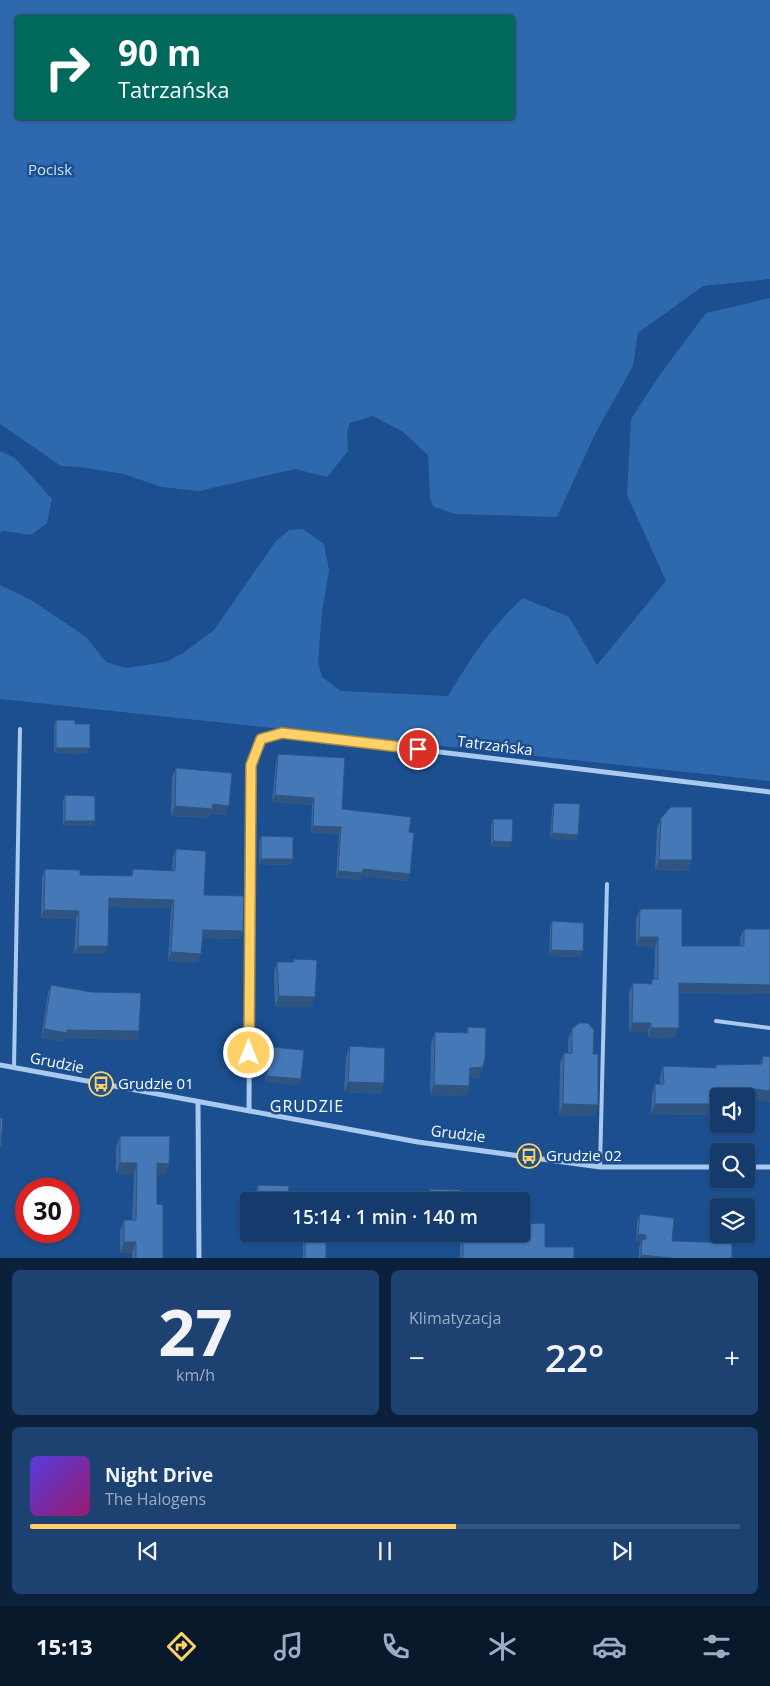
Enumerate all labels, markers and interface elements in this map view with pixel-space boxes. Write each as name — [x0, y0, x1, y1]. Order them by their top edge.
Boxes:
text: 90 m — [118, 29, 201, 76]
icon: right — [35, 35, 100, 100]
text: Tatrzańska — [118, 74, 229, 104]
park label: Pocisk — [28, 159, 72, 179]
pin — [397, 728, 439, 770]
street label: Tatrzańska — [456, 730, 534, 760]
icon: arrive — [404, 735, 432, 763]
position arrow — [222, 1026, 274, 1078]
street label: Grudzie — [28, 1047, 86, 1077]
bus stop icon: Grudzie 01 — [88, 1071, 114, 1097]
place label: Grudzie 01 — [118, 1073, 194, 1093]
map controls — [710, 1088, 755, 1243]
button: sound — [710, 1088, 755, 1133]
district label: GRUDZIE — [270, 1095, 344, 1117]
street label: Grudzie — [430, 1120, 486, 1146]
bus stop icon: Grudzie 02 — [516, 1143, 542, 1169]
button: search — [710, 1143, 755, 1188]
place label: Grudzie 02 — [546, 1145, 622, 1165]
speed limit sign: 30 — [15, 1178, 80, 1243]
button: layers — [710, 1198, 755, 1243]
text: 15:14 · 1 min · 140 m — [292, 1204, 478, 1230]
text: 27 — [158, 1287, 233, 1375]
text: Klimatyzacja — [409, 1307, 501, 1329]
text: 22° — [545, 1331, 604, 1383]
text: − — [409, 1338, 425, 1376]
text: + — [724, 1338, 740, 1376]
text: km/h — [176, 1364, 215, 1386]
text: Night Drive — [105, 1462, 213, 1488]
text: The Halogens — [105, 1488, 206, 1510]
icon: previous — [134, 1537, 162, 1565]
icon: pause — [371, 1537, 399, 1565]
icon: next — [608, 1537, 636, 1565]
icon: directions — [164, 1629, 199, 1664]
icon: music — [271, 1629, 306, 1664]
icon: phone — [378, 1629, 413, 1664]
icon: climate — [485, 1629, 520, 1664]
icon: car — [592, 1629, 627, 1664]
icon: filters — [699, 1629, 734, 1664]
text: 15:13 — [36, 1631, 93, 1661]

